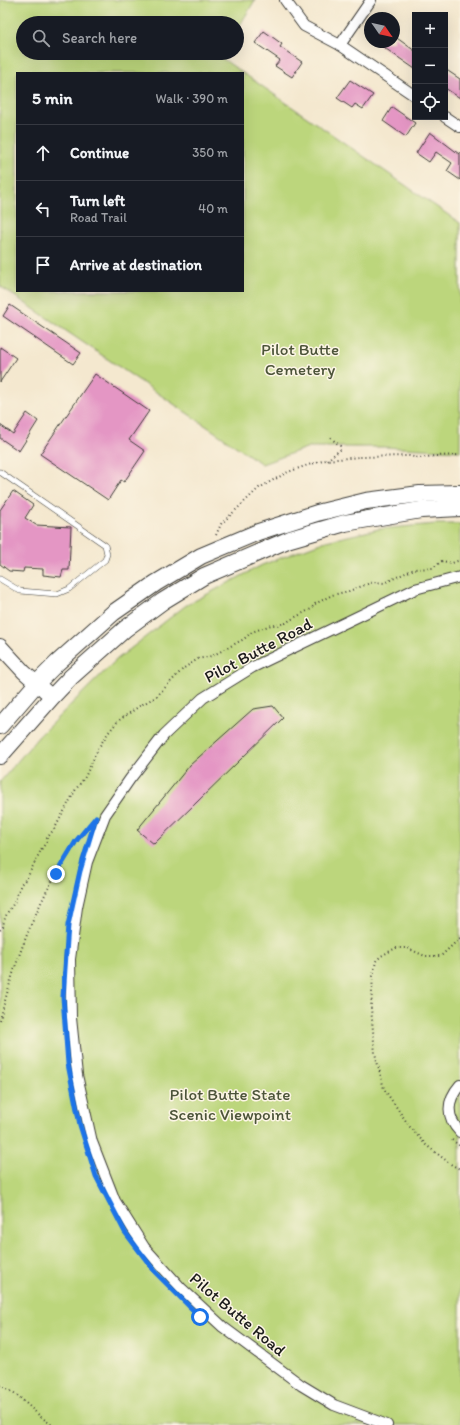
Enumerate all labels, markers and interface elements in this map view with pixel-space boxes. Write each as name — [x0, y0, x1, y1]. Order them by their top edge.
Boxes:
north arrow — [364, 12, 400, 48]
map controls — [412, 12, 448, 120]
button: + — [412, 12, 448, 48]
search box — [16, 16, 244, 60]
icon: search — [30, 27, 52, 49]
text: Search here — [62, 29, 137, 47]
button: − — [412, 48, 448, 84]
button: locate — [412, 84, 448, 120]
text: 5 min — [32, 88, 72, 108]
text: Walk · 390 m — [156, 91, 228, 106]
icon: ahead — [32, 142, 54, 164]
text: Continue — [70, 144, 129, 162]
text: 350 m — [192, 145, 228, 160]
text: Turn left — [70, 192, 125, 210]
icon: left — [32, 198, 54, 220]
text: 40 m — [198, 201, 228, 216]
text: Road Trail — [70, 210, 127, 225]
icon: arrive — [32, 254, 54, 276]
text: Arrive at destination — [70, 256, 202, 274]
park label: Pilot Butte Cemetery — [261, 339, 339, 379]
street label: Pilot Butte Road — [201, 613, 316, 687]
route end — [47, 865, 65, 883]
park label: Pilot Butte State Scenic Viewpoint — [169, 1084, 291, 1124]
street label: Pilot Butte Road — [186, 1268, 291, 1360]
route start — [191, 1308, 209, 1326]

